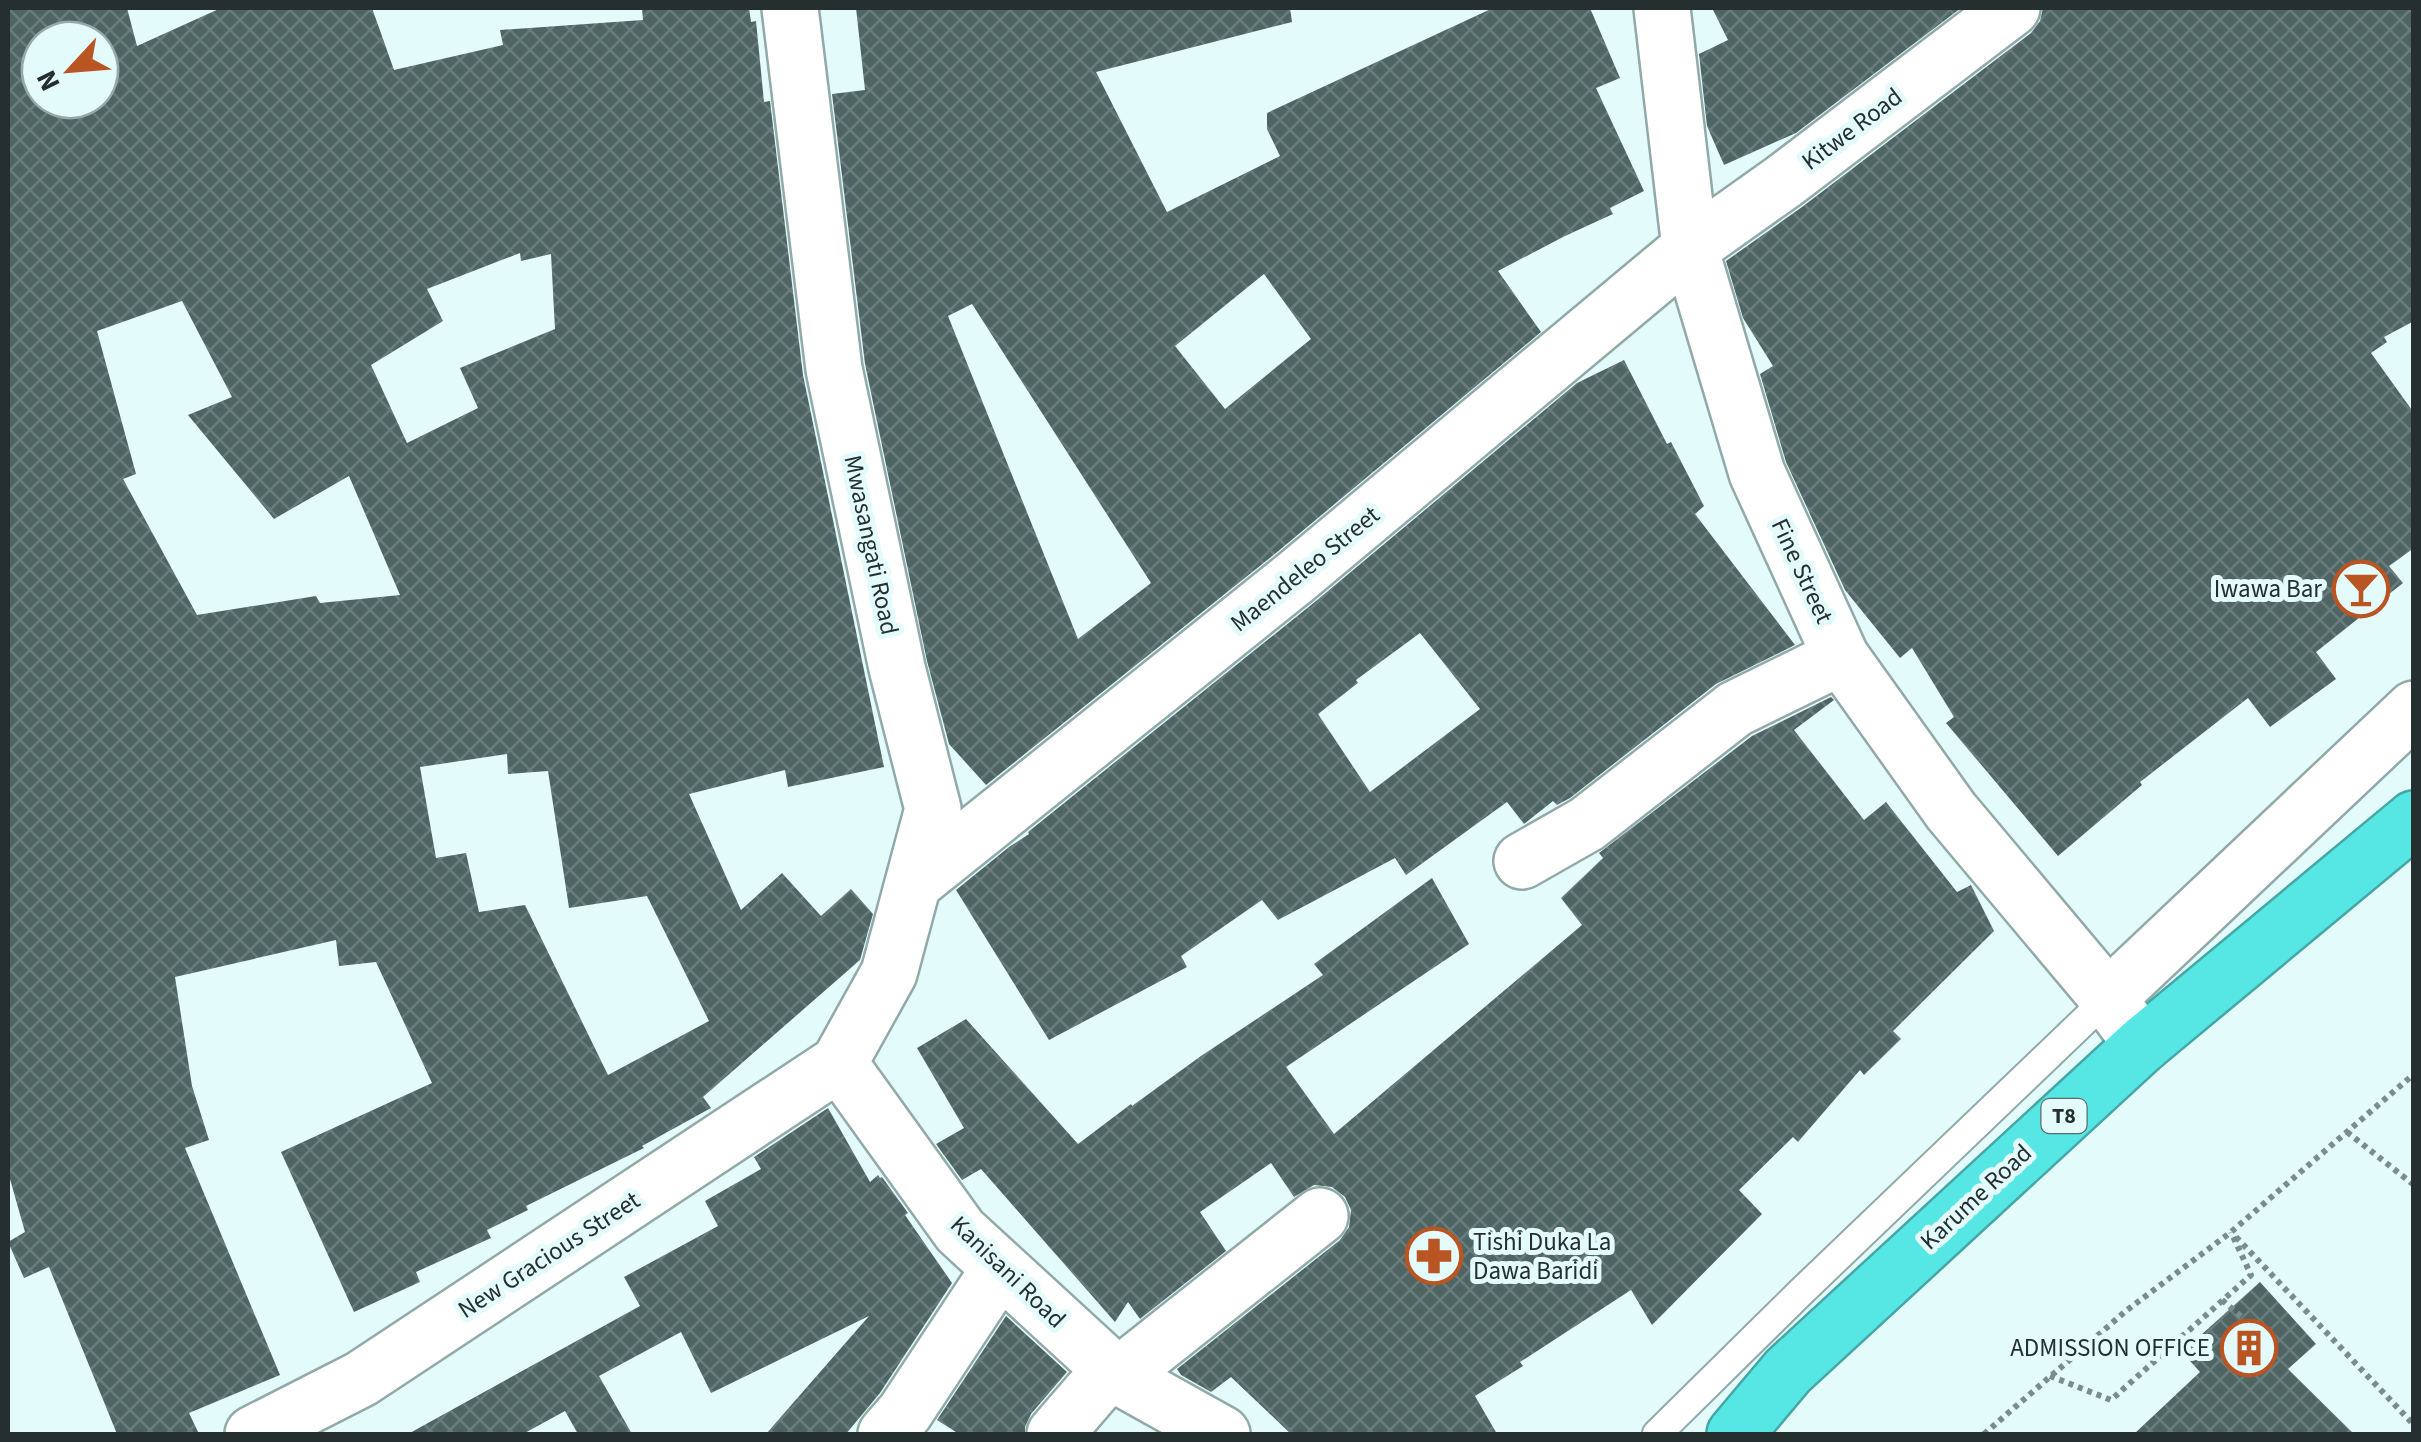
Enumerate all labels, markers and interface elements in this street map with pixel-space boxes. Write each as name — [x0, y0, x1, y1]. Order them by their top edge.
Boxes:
north arrow — [20, 20, 120, 120]
text: N — [26, 63, 70, 98]
street label: Kitwe Road — [1794, 79, 1910, 179]
street label: Mwasangati Road — [834, 452, 908, 638]
street label: Maendeleo Street — [1223, 497, 1388, 641]
street label: Fine Street — [1762, 513, 1842, 630]
bar icon: Iwawa Bar — [2331, 559, 2391, 619]
place label: Iwawa Bar — [2214, 571, 2322, 607]
road number: T8 — [2042, 1099, 2086, 1133]
street label: Karume Road — [1912, 1136, 2040, 1258]
street label: New Gracious Street — [451, 1182, 648, 1327]
street label: Kanisani Road — [942, 1207, 1074, 1337]
place label: Tishi Duka La Dawa Baridi — [1473, 1224, 1611, 1289]
pharmacy icon: Tishi Duka La Dawa Baridi — [1404, 1226, 1464, 1286]
building icon: ADMISSION OFFICE — [2219, 1318, 2279, 1378]
place label: ADMISSION OFFICE — [2010, 1330, 2210, 1366]

